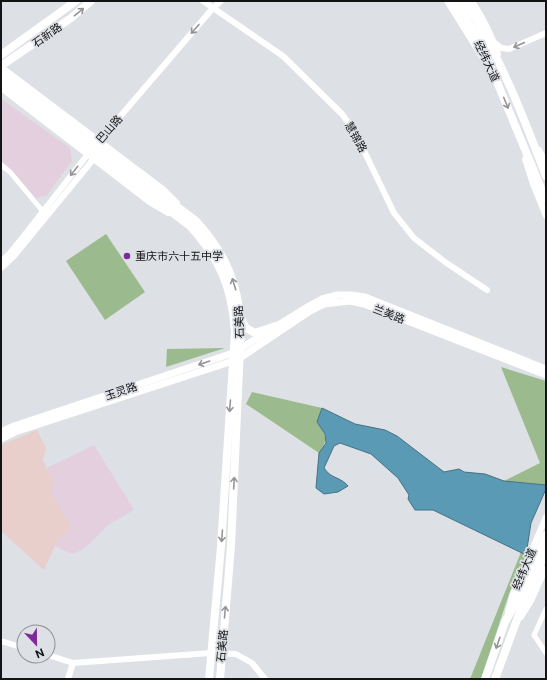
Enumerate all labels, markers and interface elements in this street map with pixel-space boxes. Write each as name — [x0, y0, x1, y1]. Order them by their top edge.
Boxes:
one-way arrow — [73, 8, 84, 16]
street label: 石新路 — [30, 21, 64, 49]
one-way arrow — [190, 24, 199, 35]
street label: 经纬大道 — [472, 39, 502, 83]
one-way arrow — [514, 42, 526, 49]
one-way arrow — [502, 97, 510, 109]
street label: 巴山路 — [94, 113, 124, 145]
street label: 慧锦路 — [343, 120, 369, 154]
one-way arrow — [70, 166, 79, 177]
place label: 重庆市六十五中学 — [135, 250, 223, 262]
marker: 重庆市六十五中学 — [122, 251, 132, 261]
one-way arrow — [230, 277, 237, 290]
street label: 兰美路 — [371, 302, 407, 326]
street label: 石美路 — [232, 305, 246, 339]
one-way arrow — [198, 360, 211, 367]
street label: 玉灵路 — [103, 380, 139, 402]
one-way arrow — [226, 399, 234, 412]
one-way arrow — [230, 477, 237, 490]
one-way arrow — [218, 529, 226, 542]
street label: 经纬大道 — [510, 546, 538, 592]
one-way arrow — [222, 606, 229, 619]
north arrow — [16, 624, 56, 664]
street label: 石美路 — [215, 629, 229, 663]
one-way arrow — [493, 637, 501, 649]
text: N — [34, 646, 46, 660]

